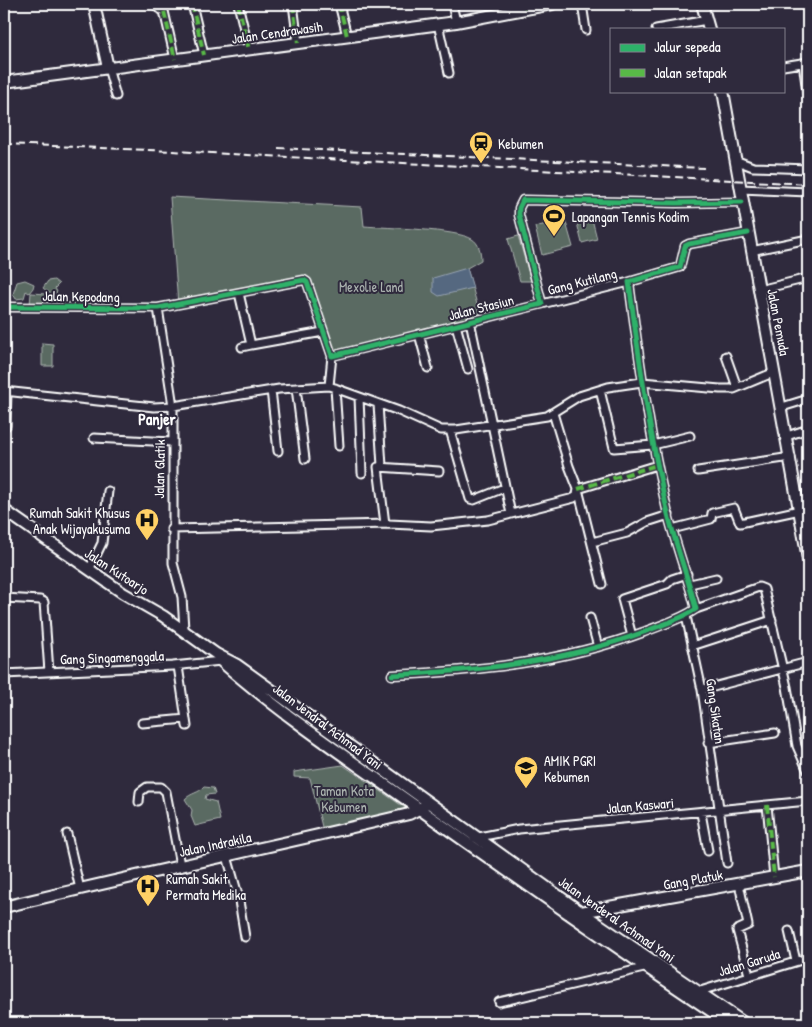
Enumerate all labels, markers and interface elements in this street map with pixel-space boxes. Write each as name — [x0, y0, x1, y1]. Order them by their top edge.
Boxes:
street label: Jalan Cendrawasih — [230, 16, 324, 48]
legend — [610, 28, 784, 92]
text: Jalur sepeda — [654, 36, 721, 57]
text: Jalan setapak — [654, 62, 727, 83]
station icon: Kebumen — [468, 130, 494, 164]
place label: Kebumen — [498, 134, 544, 153]
sports icon: Lapangan Tennis Kodim — [541, 203, 567, 237]
place label: Lapangan Tennis Kodim — [572, 207, 689, 227]
street label: Gang Kutilang — [545, 263, 619, 300]
park label: Mexolie Land — [339, 277, 404, 296]
street label: Jalan Kepodang — [42, 286, 120, 307]
street label: Jalan Pemuda — [763, 287, 795, 358]
street label: Jalan Stasiun — [446, 290, 516, 324]
district label: Panjer — [138, 408, 177, 430]
street label: Jalan Glatik — [149, 439, 169, 499]
place label: Rumah Sakit Khusus Anak Wijayakusuma — [30, 503, 130, 539]
hospital icon: Rumah Sakit Khusus Anak Wijayakusuma — [134, 507, 160, 541]
street label: Jalan Kutoarjo — [81, 543, 153, 600]
street label: Gang Singamenggala — [60, 646, 165, 669]
street label: Gang Sikatan — [701, 677, 730, 745]
street label: Jalan Jendral Achmad Yani — [269, 678, 387, 774]
place label: AMIK PGRI Kebumen — [544, 751, 596, 786]
school or university icon: AMIK PGRI Kebumen — [513, 755, 539, 789]
park label: Taman Kota Kebumen — [314, 781, 374, 816]
street label: Jalan Kaswari — [605, 793, 675, 817]
street label: Jalan Indrakila — [177, 827, 253, 861]
street label: Gang Platuk — [662, 864, 725, 895]
place label: Rumah Sakit Permata Medika — [166, 869, 247, 904]
street label: Jalan Jenderal Achmad Yani — [555, 872, 679, 966]
hospital icon: Rumah Sakit Permata Medika — [135, 873, 161, 907]
street label: Jalan Garuda — [716, 943, 783, 980]

